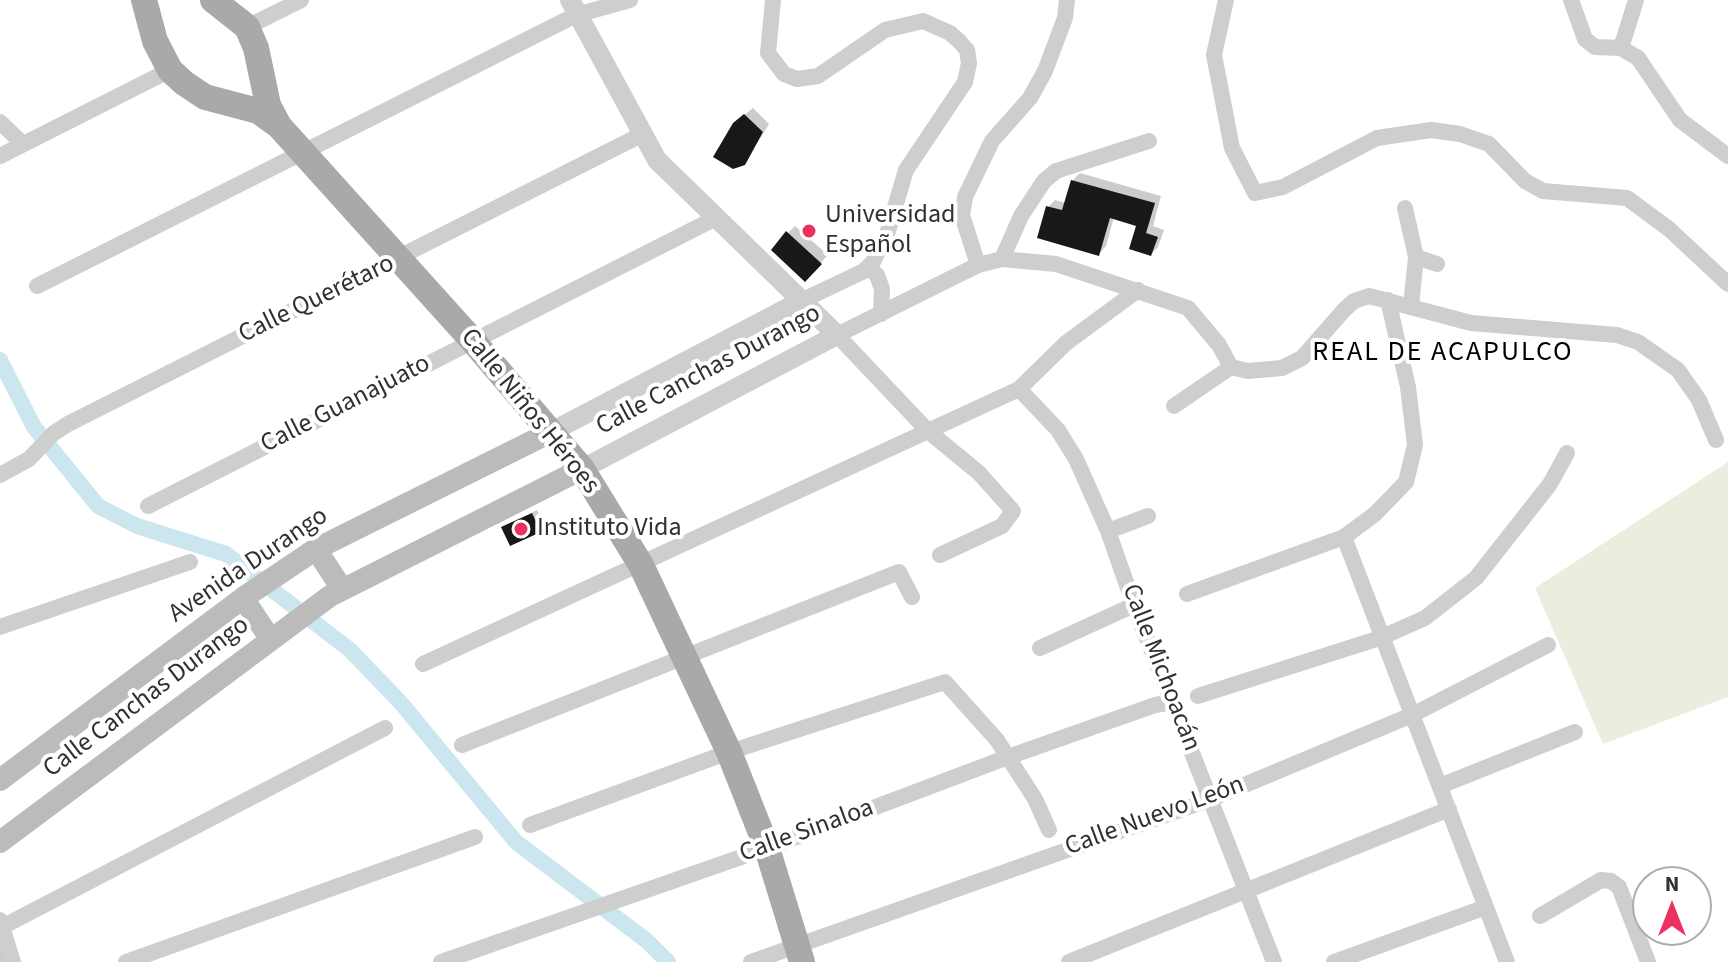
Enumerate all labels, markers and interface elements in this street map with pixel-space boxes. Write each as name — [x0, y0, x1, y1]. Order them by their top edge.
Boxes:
place label: Universidad Español — [825, 200, 956, 262]
marker: Universidad Español — [800, 222, 818, 240]
street label: Calle Querétaro — [234, 249, 400, 351]
street label: Calle Canchas Durango — [592, 299, 826, 443]
street label: Calle Niños Héroes — [453, 323, 605, 501]
district label: REAL DE ACAPULCO — [1312, 337, 1574, 371]
street label: Calle Guanajuato — [256, 349, 436, 461]
street label: Avenida Durango — [164, 501, 334, 631]
place label: Instituto Vida — [537, 513, 682, 545]
marker: Instituto Vida — [512, 520, 530, 538]
street label: Calle Michoacán — [1114, 580, 1206, 756]
street label: Calle Canchas Durango — [38, 611, 256, 785]
street label: Calle Nuevo León — [1061, 770, 1249, 864]
street label: Calle Sinaloa — [736, 793, 878, 871]
north arrow — [1632, 866, 1712, 946]
text: N — [1665, 868, 1679, 900]

